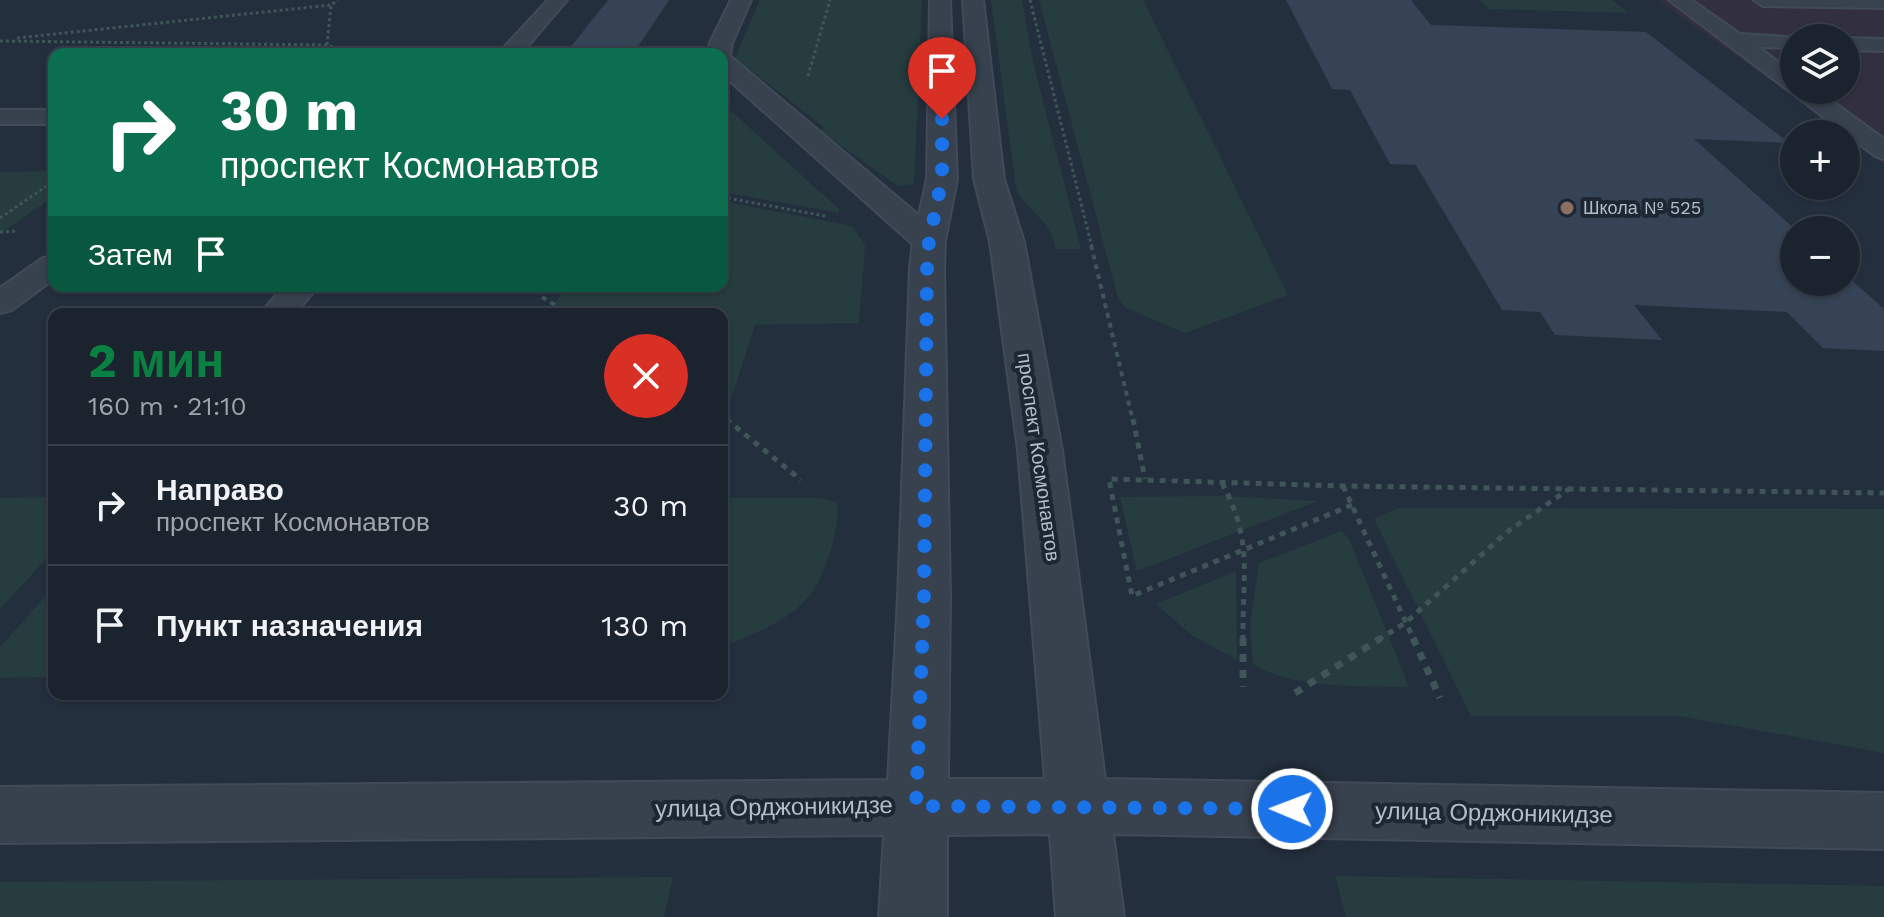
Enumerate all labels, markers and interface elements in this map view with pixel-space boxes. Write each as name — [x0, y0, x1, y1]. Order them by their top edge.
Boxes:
map controls — [1780, 24, 1860, 296]
button: layers — [1780, 24, 1860, 104]
pin — [908, 37, 976, 119]
icon: arrive — [920, 49, 964, 93]
text: 30 m — [220, 78, 358, 144]
icon: right — [88, 80, 192, 184]
button: + — [1780, 120, 1860, 200]
text: проспект Космонавтов — [220, 145, 599, 187]
place label: Школа № 525 — [1583, 197, 1701, 218]
marker: Школа № 525 — [1558, 199, 1576, 217]
button: − — [1780, 216, 1860, 296]
icon: arrive — [189, 232, 233, 276]
text: Затем — [88, 237, 173, 272]
text: 2 мин — [88, 332, 224, 389]
button: close — [604, 334, 688, 418]
street label: проспект Космонавтов — [1012, 351, 1066, 563]
text: 160 m · 21:10 — [88, 391, 247, 421]
text: Направо — [156, 472, 284, 507]
icon: right — [88, 483, 132, 527]
text: 30 m — [613, 488, 688, 523]
text: проспект Космонавтов — [156, 507, 430, 537]
icon: arrive — [88, 603, 132, 647]
text: Пункт назначения — [156, 608, 423, 643]
text: 130 m — [601, 608, 688, 643]
position arrow — [1250, 767, 1334, 851]
street label: улица Орджоникидзе — [655, 791, 893, 823]
street label: улица Орджоникидзе — [1375, 797, 1613, 829]

